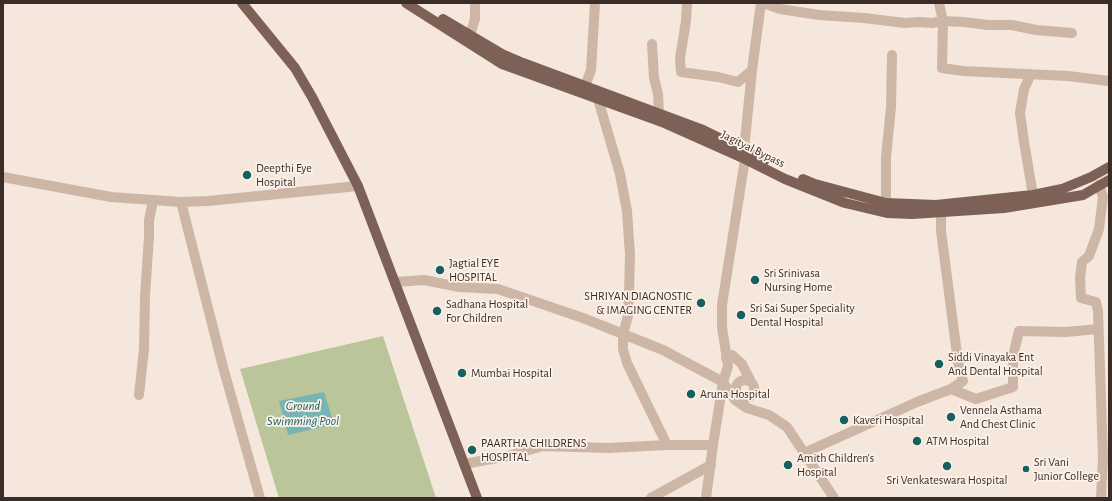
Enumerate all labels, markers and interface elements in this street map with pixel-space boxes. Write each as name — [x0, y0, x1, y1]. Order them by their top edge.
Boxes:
street label: Jagityal Bypass — [719, 127, 787, 171]
place label: Deepthi Eye Hospital — [256, 161, 312, 189]
marker: Deepthi Eye Hospital — [241, 169, 253, 181]
place label: Jagtial EYE HOSPITAL — [449, 256, 499, 284]
marker: Jagtial EYE HOSPITAL — [434, 264, 446, 276]
place label: Sri Srinivasa Nursing Home — [764, 266, 832, 294]
marker: Sri Srinivasa Nursing Home — [749, 274, 761, 286]
place label: SHRIYAN DIAGNOSTIC & IMAGING CENTER — [584, 289, 692, 317]
place label: Sadhana Hospital For Children — [446, 297, 528, 325]
marker: SHRIYAN DIAGNOSTIC & IMAGING CENTER — [695, 297, 707, 309]
place label: Sri Sai Super Speciality Dental Hospital — [750, 301, 855, 329]
marker: Sadhana Hospital For Children — [431, 305, 443, 317]
marker: Sri Sai Super Speciality Dental Hospital — [735, 309, 747, 321]
place label: Siddi Vinayaka Ent And Dental Hospital — [948, 350, 1043, 378]
marker: Siddi Vinayaka Ent And Dental Hospital — [933, 358, 945, 370]
place label: Mumbai Hospital — [471, 366, 552, 380]
marker: Mumbai Hospital — [456, 367, 468, 379]
place label: Aruna Hospital — [700, 387, 770, 401]
marker: Aruna Hospital — [685, 388, 697, 400]
water label: Ground Swimming Pool — [267, 398, 339, 429]
place label: Vennela Asthama And Chest Clinic — [960, 403, 1042, 431]
marker: Vennela Asthama And Chest Clinic — [945, 411, 957, 423]
place label: Kaveri Hospital — [853, 413, 924, 427]
marker: Kaveri Hospital — [838, 414, 850, 426]
place label: ATM Hospital — [926, 434, 989, 448]
marker: ATM Hospital — [911, 435, 923, 447]
place label: PAARTHA CHILDRENS HOSPITAL — [481, 436, 586, 464]
marker: PAARTHA CHILDRENS HOSPITAL — [466, 444, 478, 456]
place label: Amith Children's Hospital — [797, 451, 874, 479]
place label: Sri Vani Junior College — [1034, 455, 1099, 483]
marker: Amith Children's Hospital — [782, 459, 794, 471]
marker: Sri Venkateswara Hospital — [941, 460, 953, 472]
marker: Sri Vani Junior College — [1021, 464, 1031, 474]
place label: Sri Venkateswara Hospital — [887, 473, 1007, 487]

